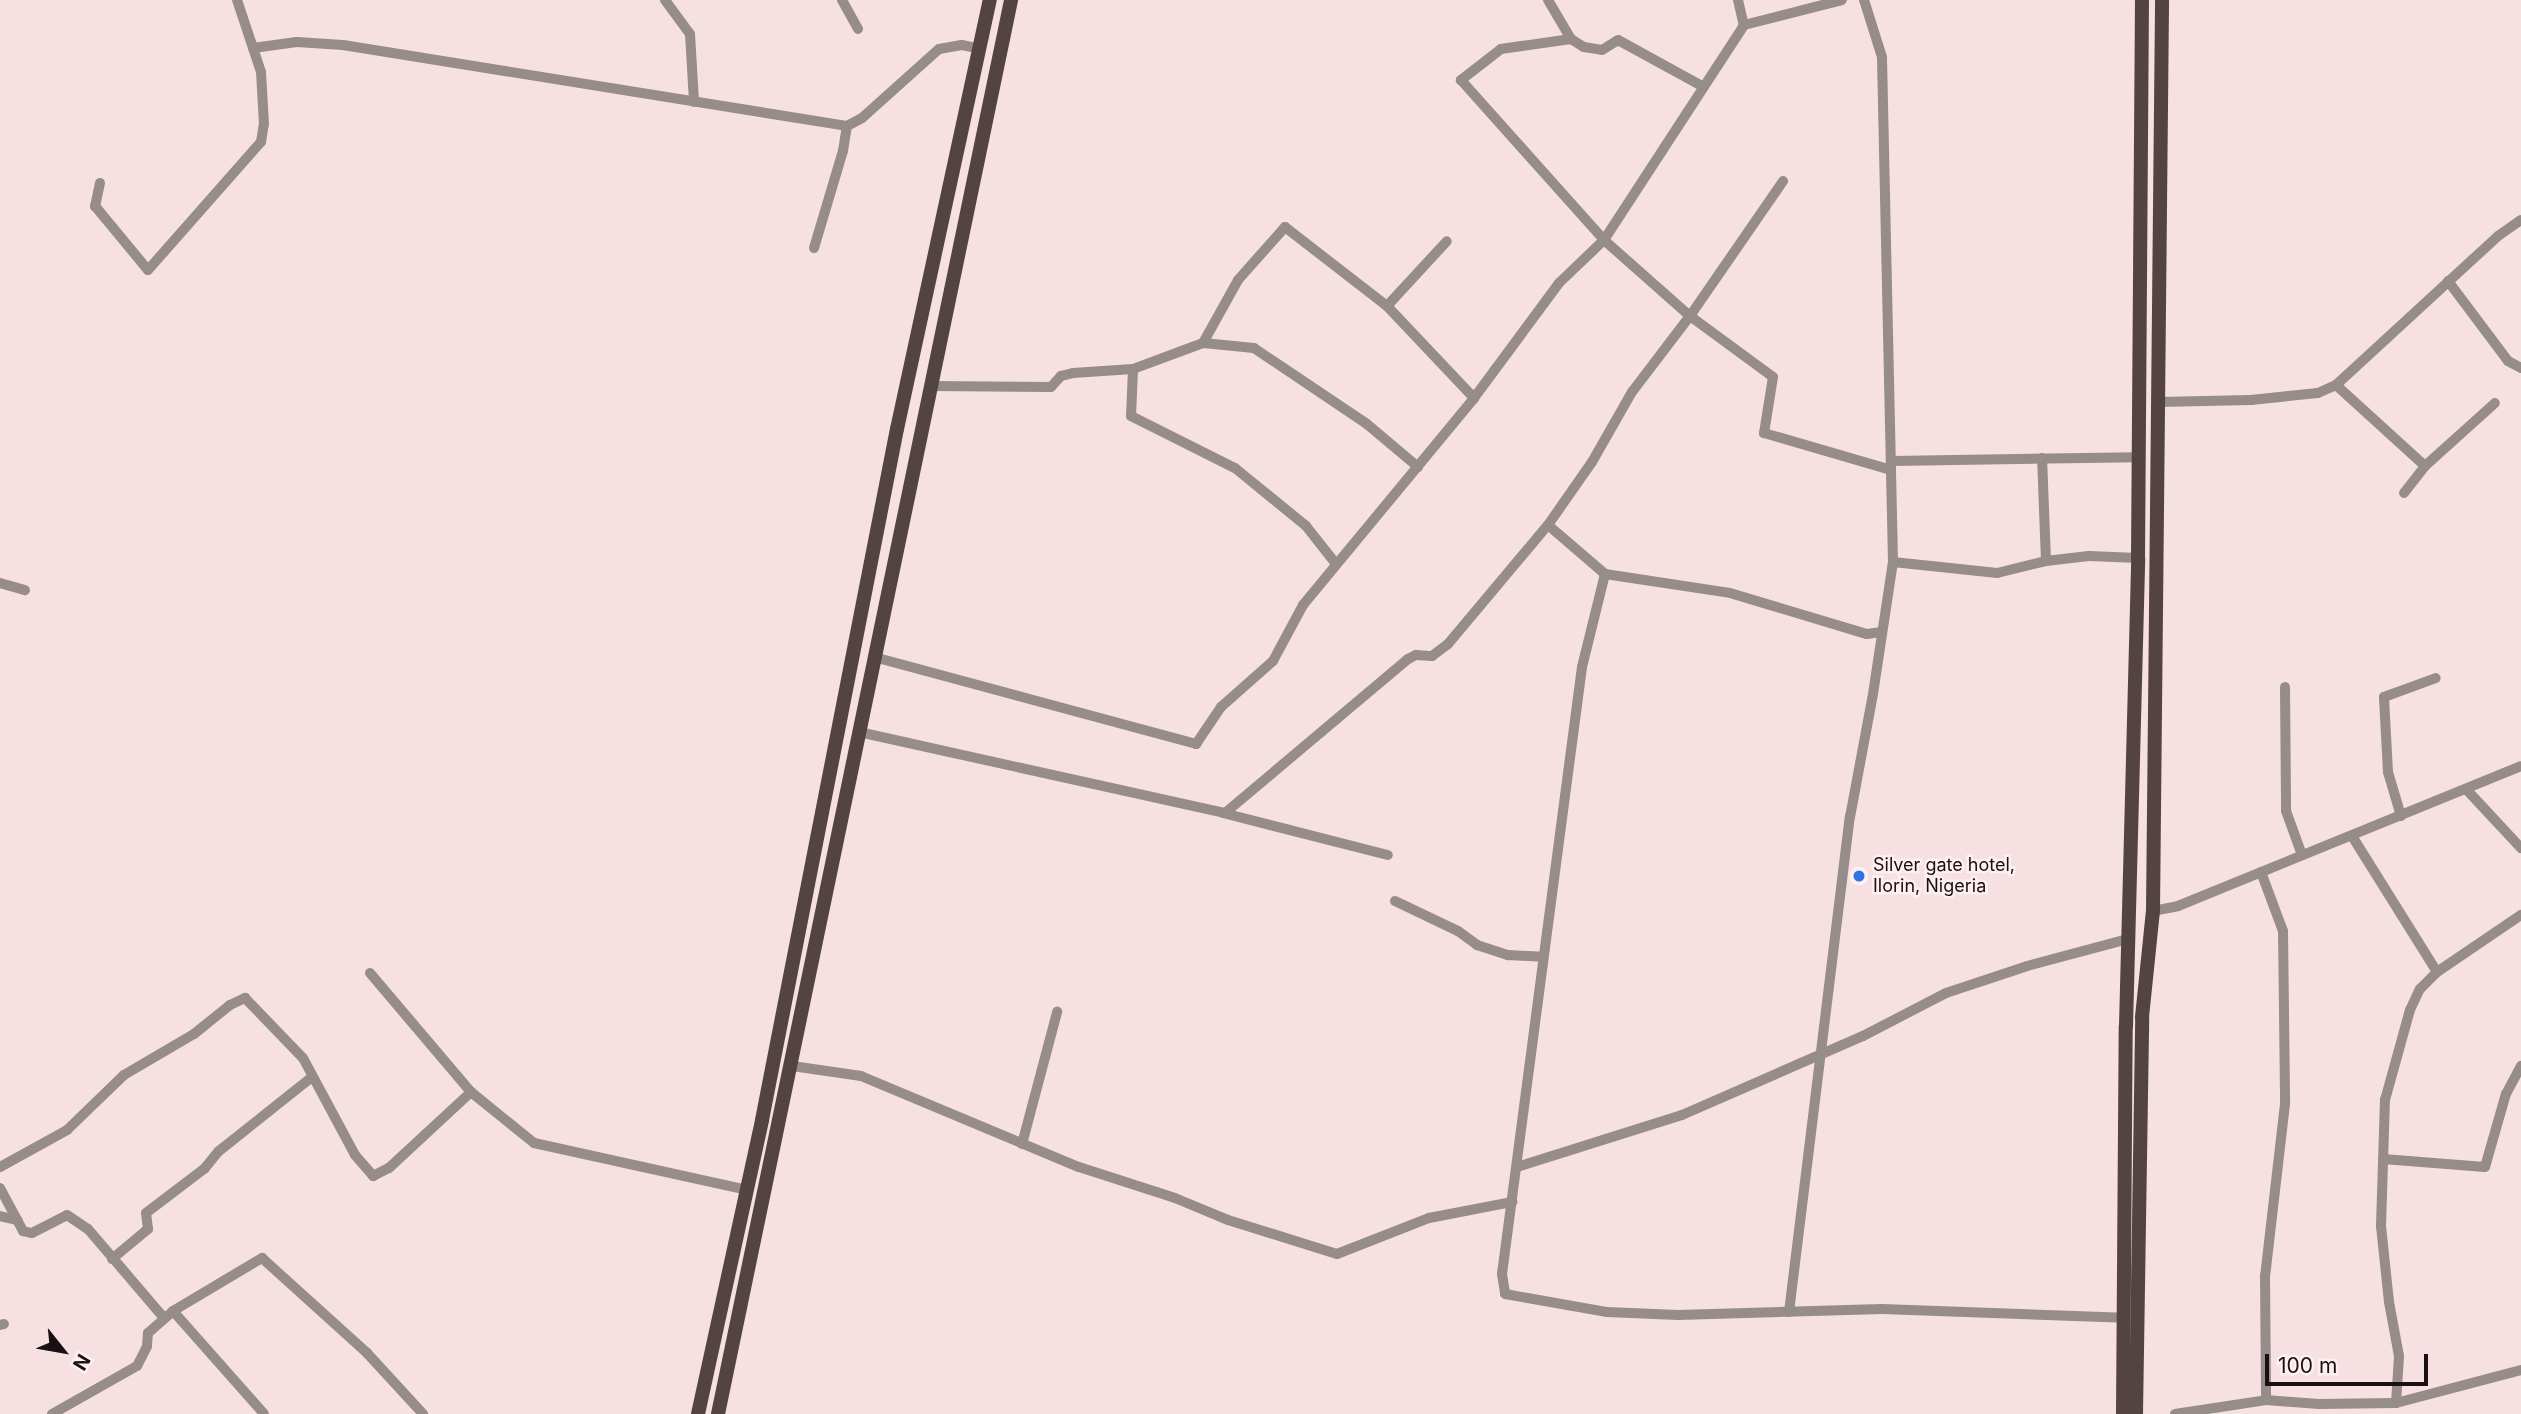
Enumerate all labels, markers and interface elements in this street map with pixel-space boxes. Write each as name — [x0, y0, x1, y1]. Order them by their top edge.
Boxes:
place label: Silver gate hotel, Ilorin, Nigeria — [1873, 855, 2015, 898]
marker: Silver gate hotel, Ilorin, Nigeria — [1851, 868, 1867, 884]
north arrow — [28, 1316, 98, 1386]
scale bar — [2269, 1340, 2432, 1384]
text: N — [68, 1350, 95, 1374]
text: 100 m — [2278, 1353, 2337, 1378]

